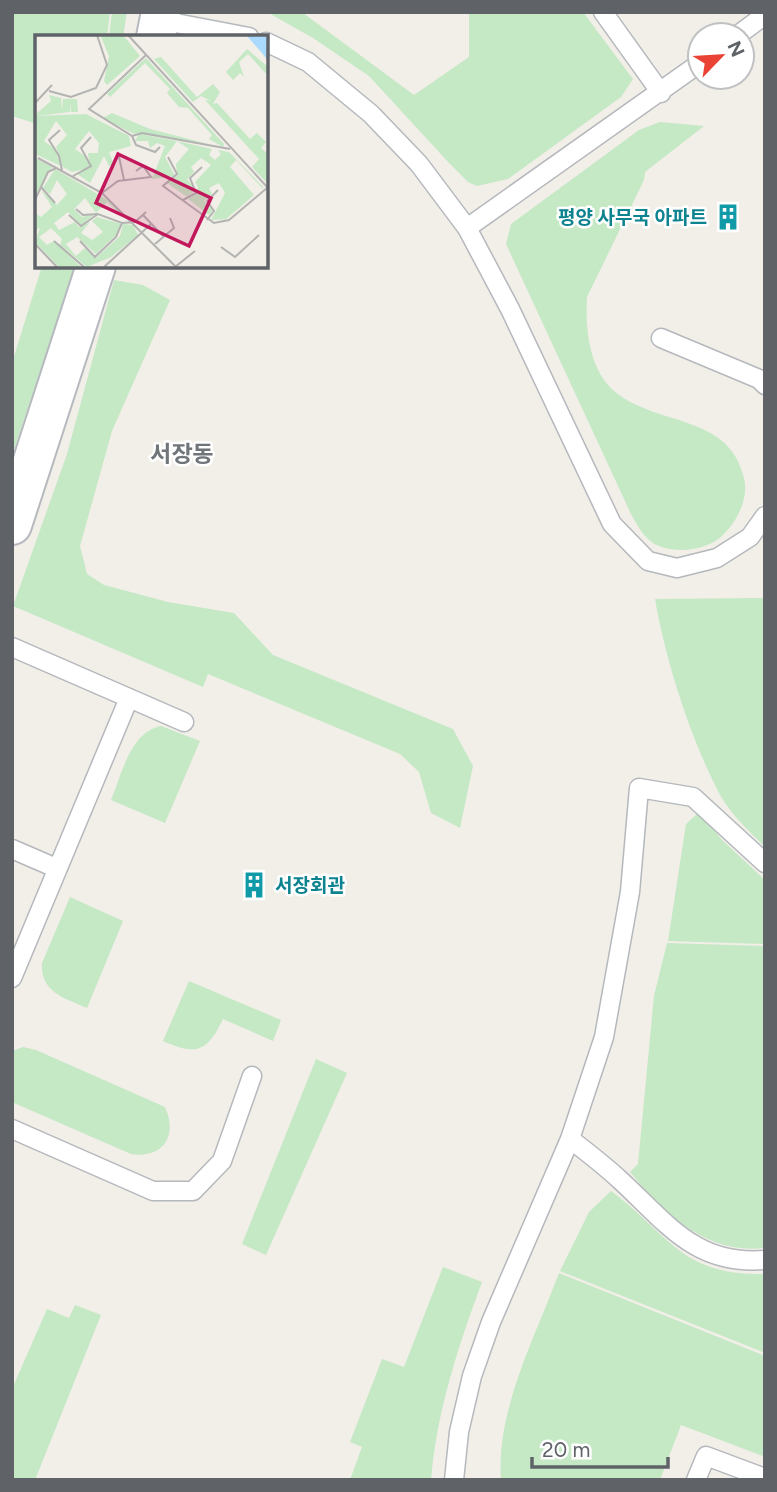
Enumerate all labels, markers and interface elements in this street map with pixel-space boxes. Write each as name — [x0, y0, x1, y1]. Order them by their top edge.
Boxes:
north arrow — [686, 21, 756, 91]
inset map — [35, 35, 268, 268]
text: N — [722, 38, 749, 61]
building icon: 평양 사무국 아파트 — [713, 202, 743, 232]
place label: 평양 사무국 아파트 — [558, 206, 707, 229]
district label: 서장동 — [150, 440, 214, 468]
building icon: 서장회관 — [239, 870, 269, 900]
place label: 서장회관 — [275, 874, 345, 897]
scale bar — [532, 1426, 668, 1470]
text: 20 m — [542, 1437, 590, 1462]

